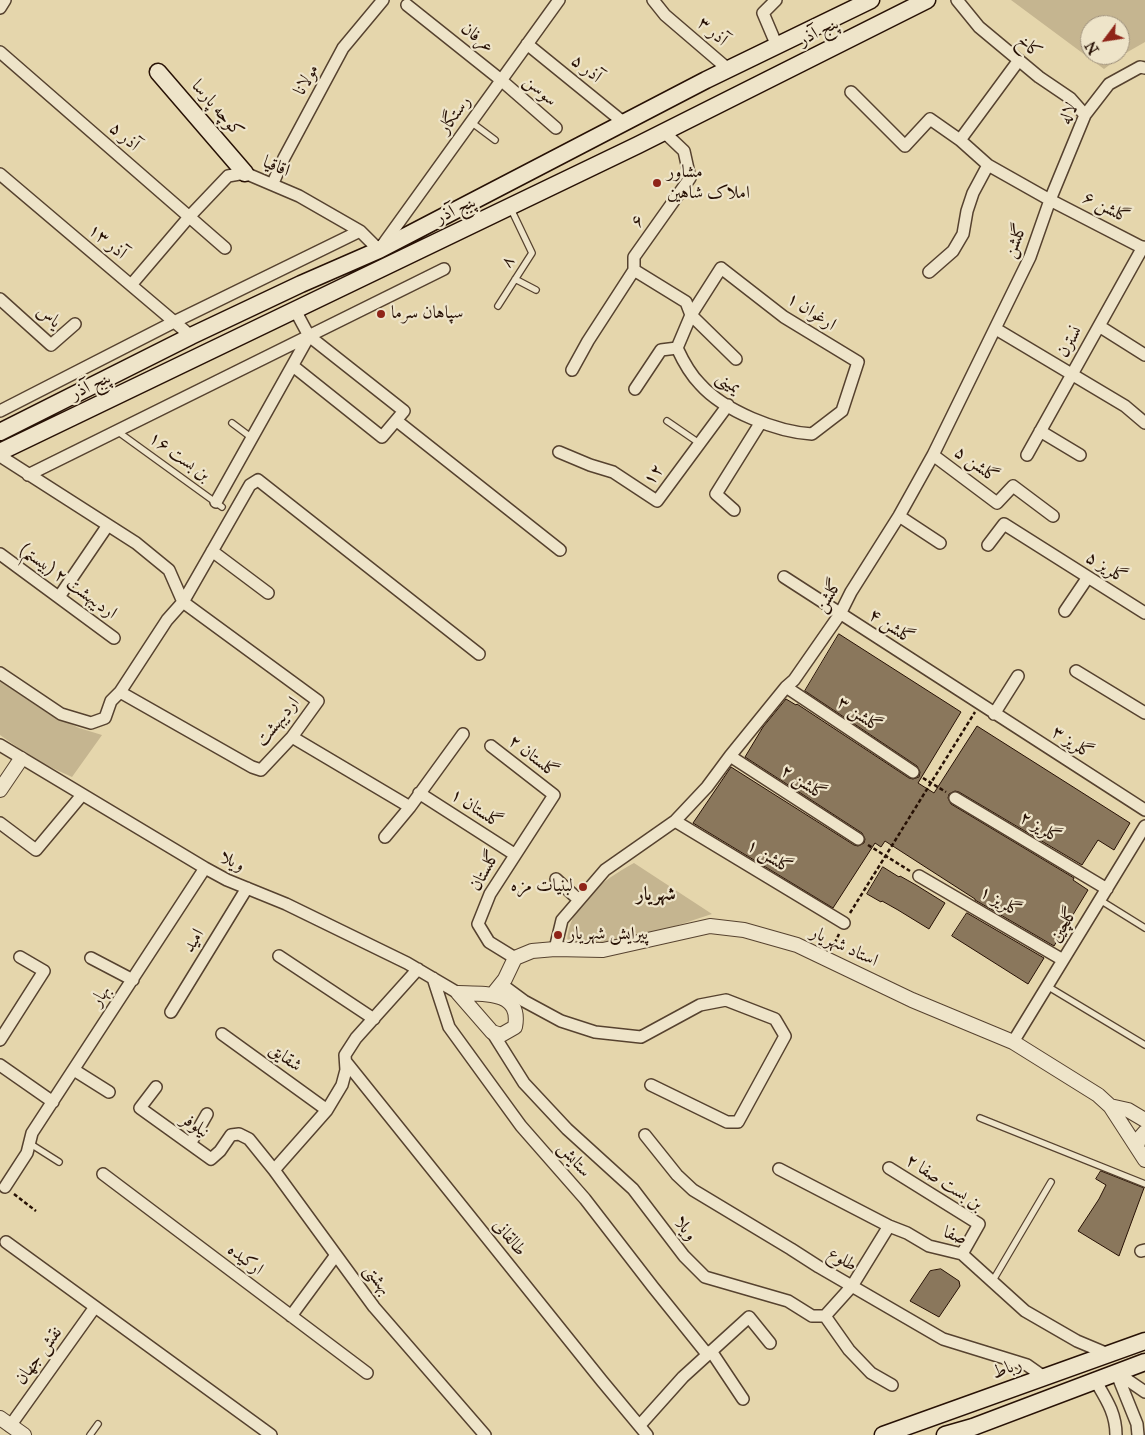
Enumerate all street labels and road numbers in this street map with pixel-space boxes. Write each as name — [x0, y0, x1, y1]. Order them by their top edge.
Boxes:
street label: آذر ۳ — [692, 13, 732, 51]
street label: پنج آذر — [795, 13, 843, 51]
street label: عرفان — [456, 18, 498, 58]
street label: کاخ — [1012, 30, 1046, 64]
street label: آذر ۵ — [566, 50, 606, 88]
street label: مولانا — [290, 61, 324, 99]
street label: سوسن — [519, 70, 561, 112]
street label: کوچه پارسا — [186, 76, 248, 142]
street label: رستگار — [434, 92, 476, 138]
street label: لاله — [1055, 100, 1083, 128]
street label: آذر ۵ — [104, 118, 144, 156]
street label: اقاقیا — [259, 152, 293, 182]
street label: گلشن ۶ — [1079, 187, 1133, 229]
street label: پنج آذر — [432, 191, 480, 229]
street label: ۶ — [626, 210, 650, 232]
street label: ۱۳ آذر — [83, 220, 131, 264]
street label: گلشن — [1000, 221, 1032, 261]
street label: ۸ — [496, 252, 520, 272]
street label: ارغوان ۱ — [782, 288, 840, 336]
street label: یاس — [31, 301, 65, 333]
street label: نسترن — [1053, 322, 1087, 362]
street label: پنج آذر — [67, 367, 115, 405]
street label: یمینی — [711, 367, 745, 399]
street label: بن بست ۱۶ — [144, 427, 214, 487]
street label: گلشن ۵ — [950, 442, 1002, 488]
street label: ۱۲ — [639, 460, 669, 490]
street label: اردیبهشت ۲ (بیستم) — [15, 539, 121, 625]
street label: گلریز ۵ — [1081, 547, 1131, 589]
street label: گلشن — [811, 575, 847, 617]
street label: گلشن ۴ — [864, 604, 918, 650]
street label: گلشن ۳ — [832, 692, 886, 738]
street label: اردیبهشت — [251, 693, 305, 751]
street label: گلریز ۳ — [1047, 722, 1097, 764]
street label: گلستان ۲ — [504, 731, 562, 783]
street label: گلشن ۲ — [776, 760, 830, 806]
street label: گلستان ۱ — [446, 784, 506, 834]
street label: گلریز ۲ — [1015, 807, 1065, 849]
street label: گلشن ۱ — [742, 835, 796, 879]
street label: ویلا — [216, 847, 248, 877]
street label: گلستان — [465, 847, 505, 895]
street label: گلریز ۱ — [975, 881, 1025, 923]
street label: گلچین — [1045, 903, 1083, 947]
street label: استاد شهریار — [807, 922, 881, 972]
street label: امید — [179, 925, 209, 957]
street label: بهار — [86, 981, 116, 1011]
street label: شقایق — [264, 1039, 306, 1077]
street label: نیلوفر — [177, 1109, 213, 1143]
street label: ستایش — [553, 1138, 595, 1182]
street label: بن بست صفا ۲ — [901, 1150, 987, 1216]
street label: ویلا — [669, 1212, 701, 1246]
street label: طالقانی — [488, 1215, 530, 1261]
street label: صفا — [940, 1222, 970, 1250]
street label: ارکیده — [223, 1239, 267, 1281]
street label: طلوع — [823, 1243, 861, 1277]
street label: بهشتی — [358, 1260, 396, 1300]
street label: نقش جهان — [11, 1323, 67, 1389]
street label: رباط — [989, 1354, 1025, 1384]

